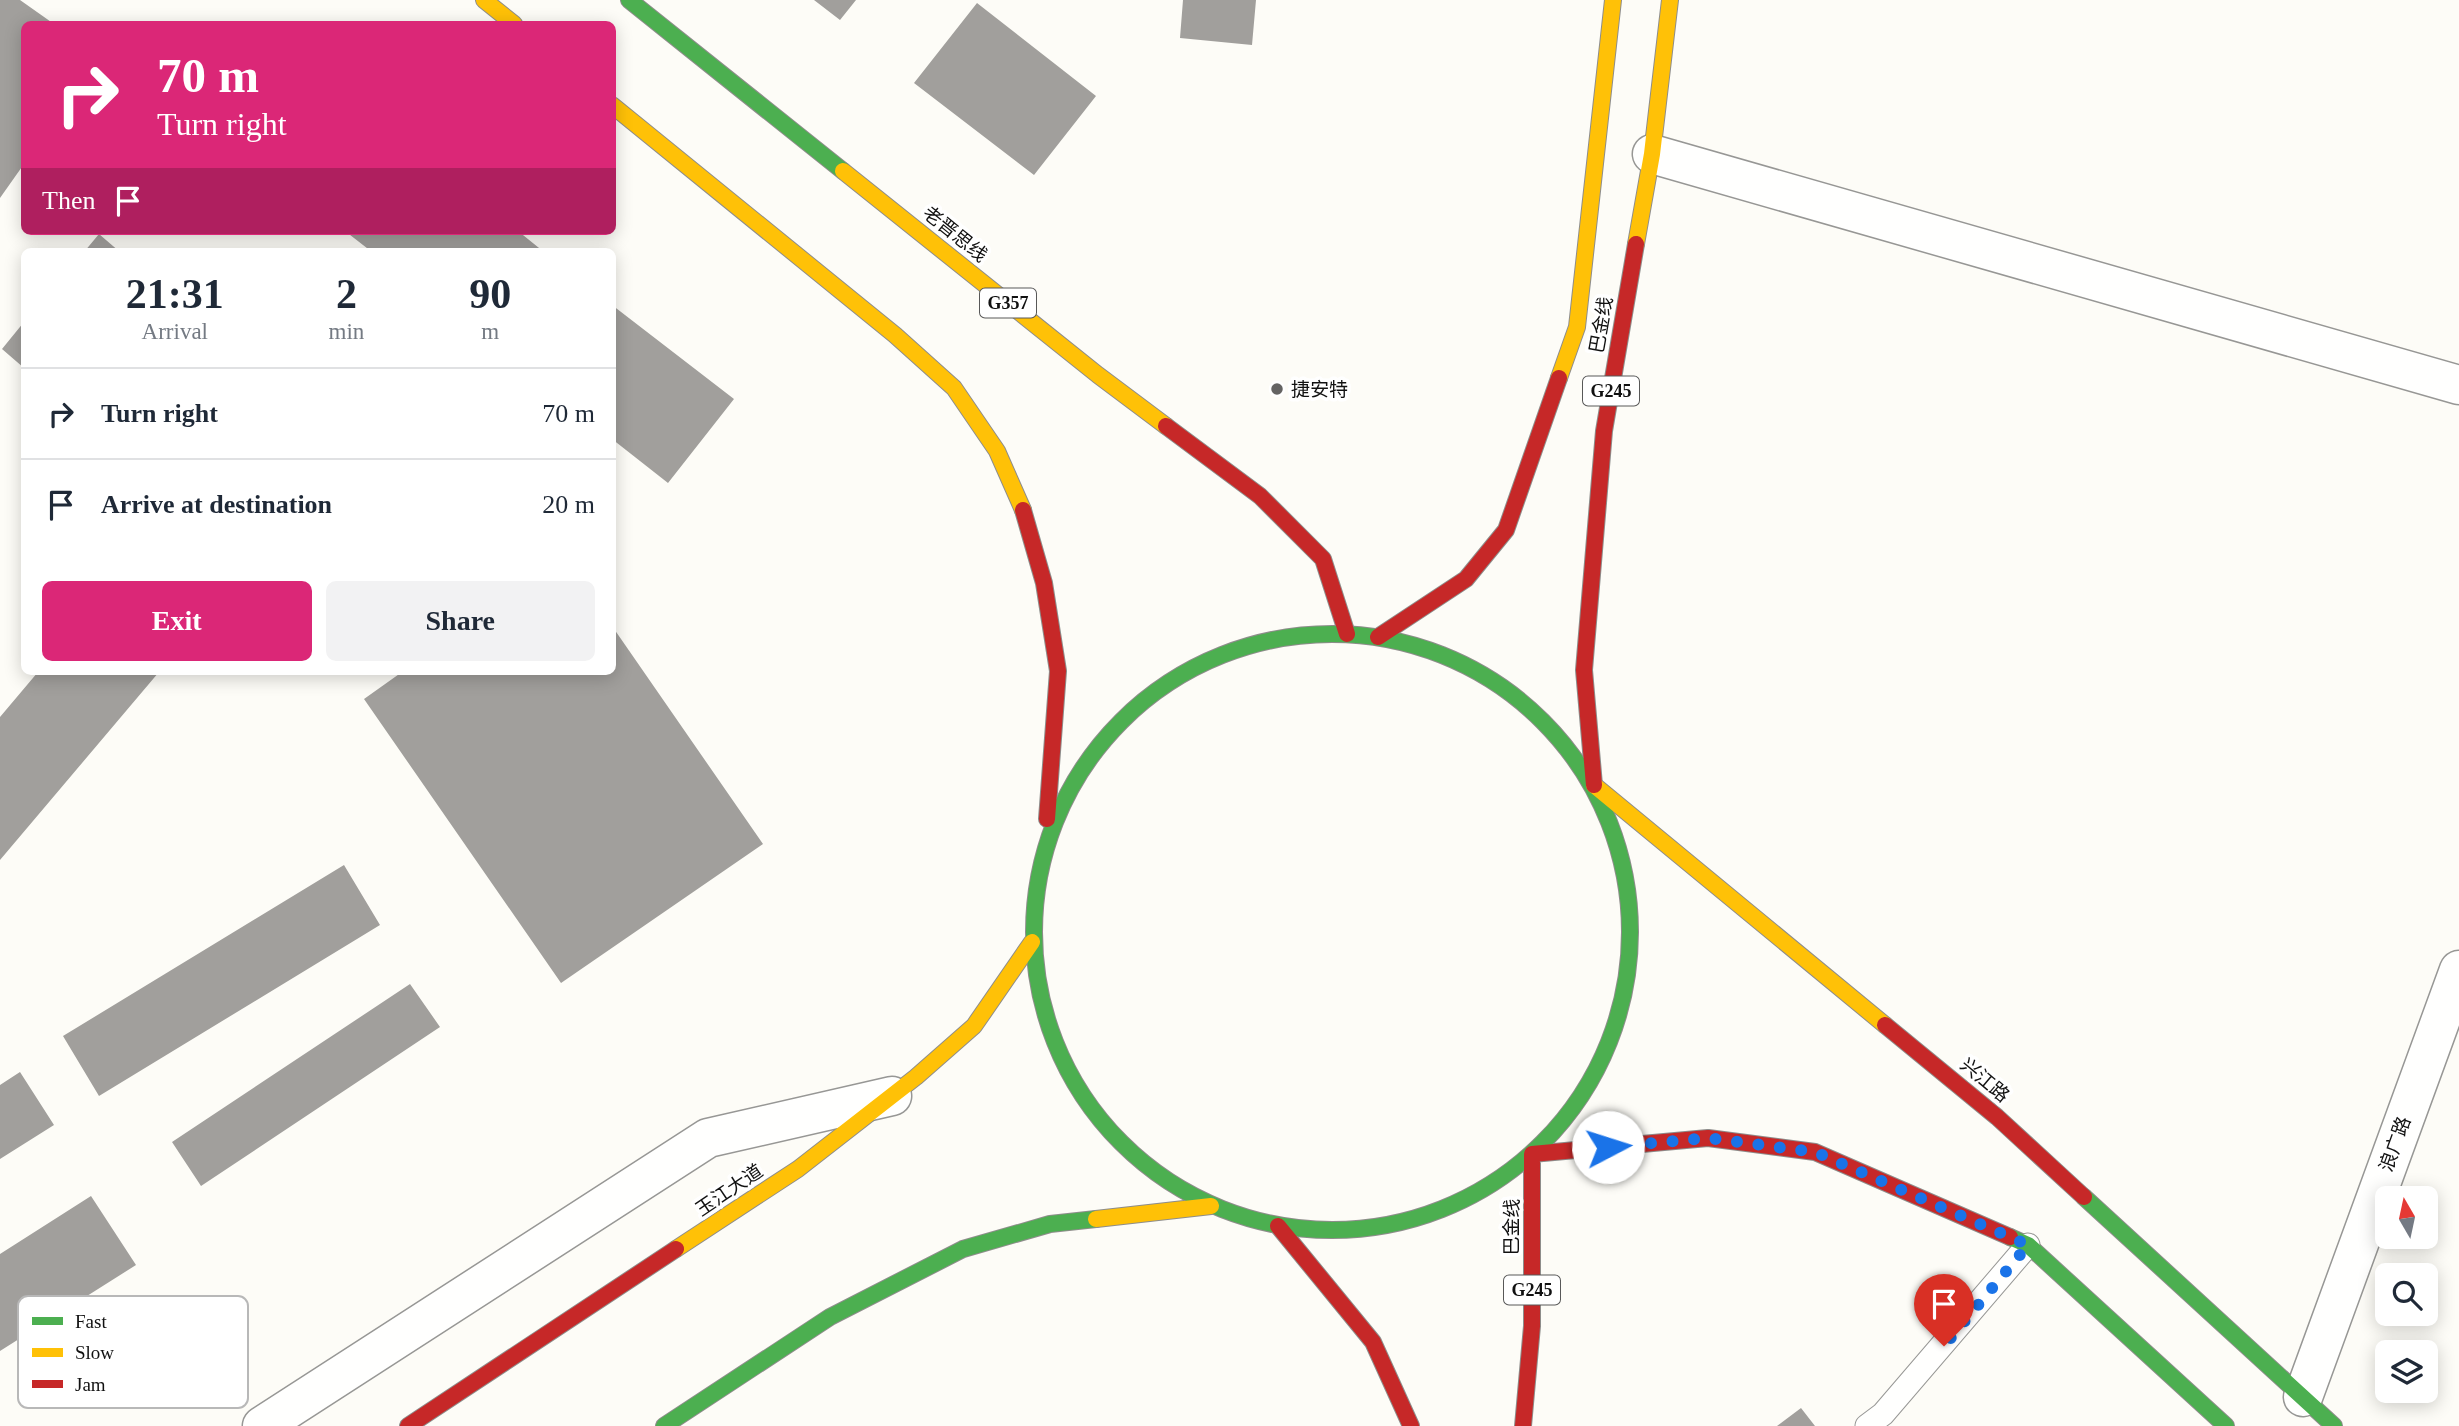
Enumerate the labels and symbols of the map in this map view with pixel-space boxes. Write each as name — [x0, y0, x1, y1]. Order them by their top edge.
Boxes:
street label: 老晋思线 — [919, 202, 991, 266]
road number: G357 — [980, 288, 1036, 318]
street label: 巴金线 — [1586, 295, 1616, 355]
road number: G245 — [1583, 376, 1639, 405]
place label: 捷安特 — [1291, 379, 1348, 400]
marker: 捷安特 — [1269, 381, 1285, 397]
street label: 兴江路 — [1956, 1054, 2014, 1106]
position arrow — [1571, 1110, 1645, 1184]
street label: 浪广路 — [2375, 1114, 2415, 1174]
street label: 玉江大道 — [692, 1160, 766, 1220]
north arrow — [2375, 1186, 2438, 1250]
street label: 巴金线 — [1501, 1198, 1522, 1256]
pin — [1914, 1274, 1974, 1346]
road number: G245 — [1504, 1275, 1560, 1304]
legend — [18, 1296, 248, 1408]
text: Fast — [75, 1311, 107, 1332]
text: Slow — [75, 1342, 114, 1363]
text: Jam — [75, 1374, 106, 1395]

